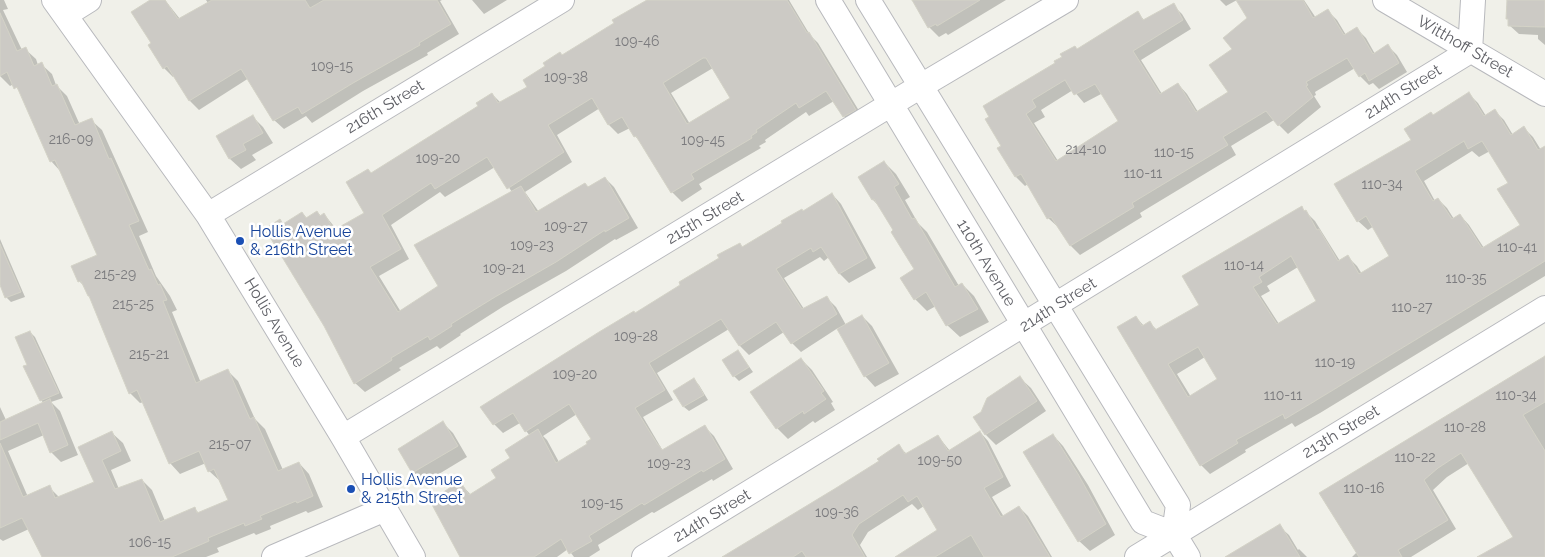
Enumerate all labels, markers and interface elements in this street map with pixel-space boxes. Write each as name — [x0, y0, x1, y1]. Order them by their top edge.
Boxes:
street label: Witthoff Street — [1414, 12, 1516, 82]
house number: 109-46 — [615, 34, 659, 50]
house number: 109-15 — [311, 59, 353, 75]
street label: 214th Street — [1361, 61, 1445, 123]
house number: 109-38 — [544, 70, 588, 86]
street label: 216th Street — [342, 76, 428, 138]
house number: 216-09 — [49, 132, 93, 148]
house number: 109-45 — [681, 133, 725, 149]
house number: 214-10 — [1065, 142, 1107, 158]
house number: 110-15 — [1154, 145, 1194, 161]
house number: 109-20 — [416, 151, 460, 167]
house number: 110-11 — [1124, 166, 1162, 182]
house number: 110-34 — [1361, 177, 1403, 193]
street label: 215th Street — [663, 187, 747, 249]
street label: 110th Avenue — [952, 216, 1020, 310]
house number: 109-27 — [544, 219, 588, 235]
place label: Hollis Avenue & 216th Street — [250, 222, 353, 260]
marker: Hollis Avenue & 216th Street — [234, 235, 246, 247]
house number: 109-23 — [510, 238, 554, 254]
house number: 110-41 — [1497, 240, 1537, 256]
house number: 110-14 — [1224, 258, 1264, 274]
house number: 109-21 — [483, 261, 525, 277]
house number: 215-29 — [94, 267, 136, 283]
house number: 110-35 — [1445, 271, 1487, 287]
street label: 214th Street — [1016, 274, 1100, 336]
street label: Hollis Avenue — [240, 275, 308, 371]
house number: 215-25 — [112, 297, 154, 313]
house number: 110-27 — [1391, 300, 1433, 316]
house number: 109-28 — [614, 329, 658, 345]
house number: 215-21 — [129, 347, 169, 363]
house number: 110-19 — [1315, 355, 1355, 371]
house number: 109-20 — [553, 367, 597, 383]
house number: 110-11 — [1264, 388, 1302, 404]
house number: 110-34 — [1495, 388, 1537, 404]
street label: 213th Street — [1299, 401, 1383, 463]
house number: 110-28 — [1444, 420, 1486, 436]
house number: 215-07 — [209, 437, 251, 453]
house number: 110-22 — [1395, 450, 1435, 466]
house number: 109-50 — [918, 453, 962, 469]
house number: 109-23 — [647, 456, 691, 472]
place label: Hollis Avenue & 215th Street — [361, 470, 463, 508]
house number: 110-16 — [1344, 481, 1384, 497]
marker: Hollis Avenue & 215th Street — [345, 483, 357, 495]
street label: 214th Street — [670, 485, 754, 547]
house number: 109-15 — [581, 496, 623, 512]
house number: 109-36 — [815, 505, 859, 521]
house number: 106-15 — [129, 535, 171, 551]

